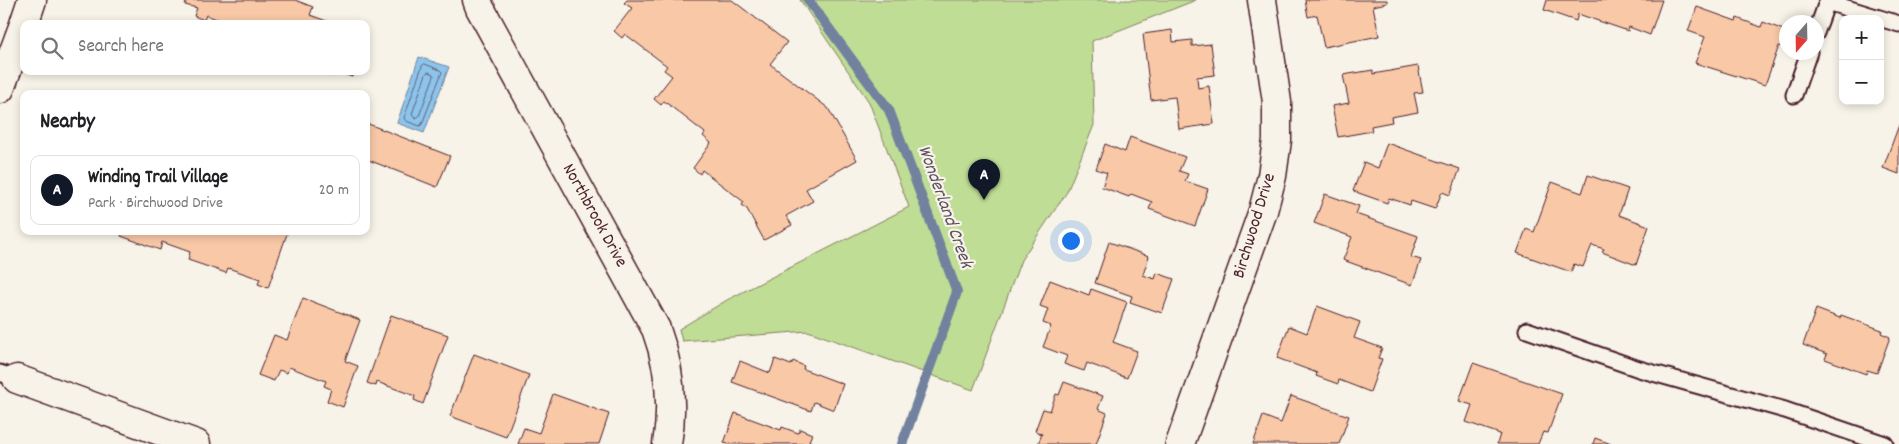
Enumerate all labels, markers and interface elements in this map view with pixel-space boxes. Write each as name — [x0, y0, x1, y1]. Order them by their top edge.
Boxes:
north arrow — [1779, 15, 1824, 60]
map controls — [1839, 15, 1884, 105]
button: + — [1839, 15, 1884, 60]
search box — [20, 20, 370, 75]
icon: search — [38, 34, 66, 62]
text: Search here — [78, 34, 164, 61]
button: − — [1839, 60, 1884, 105]
text: Nearby — [40, 108, 95, 138]
water label: Wonderland Creek — [909, 142, 979, 274]
pin: A — [968, 159, 1000, 200]
street label: Northbrook Drive — [555, 160, 633, 272]
text: Winding Trail Village — [88, 165, 228, 192]
street label: Birchwood Drive — [1227, 170, 1283, 282]
text: A — [53, 179, 61, 202]
text: 20 m — [319, 179, 349, 202]
text: Park · Birchwood Drive — [88, 192, 223, 215]
your location — [1058, 228, 1084, 254]

